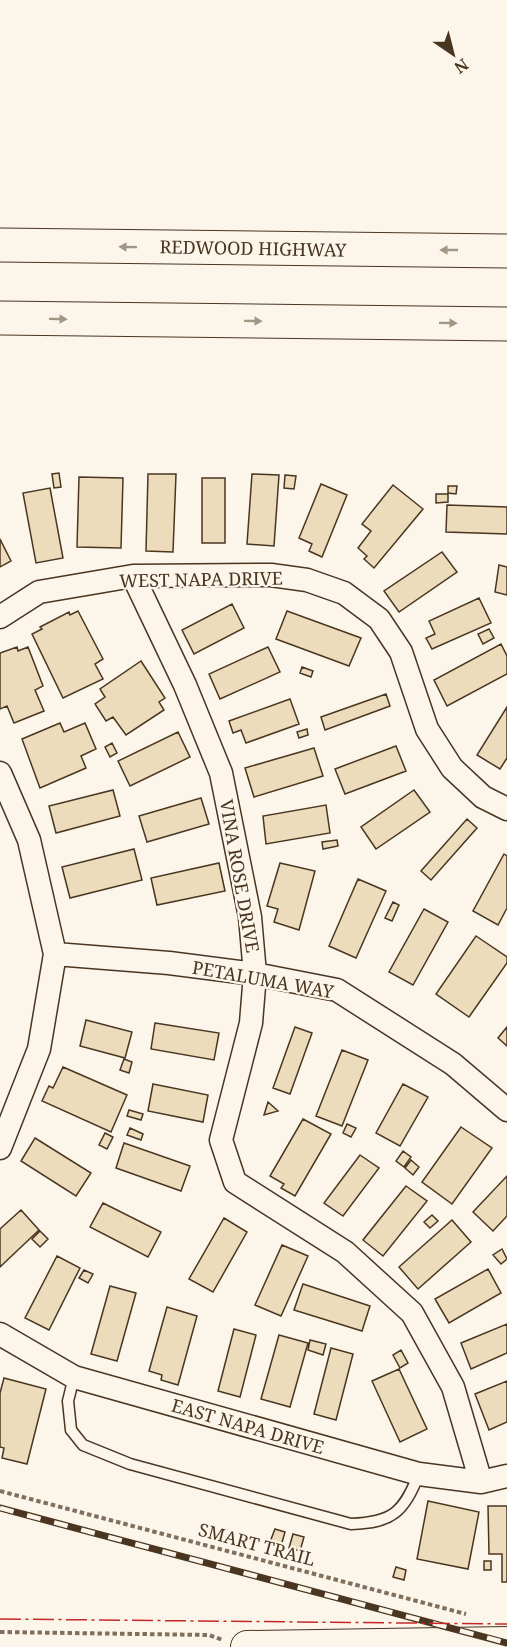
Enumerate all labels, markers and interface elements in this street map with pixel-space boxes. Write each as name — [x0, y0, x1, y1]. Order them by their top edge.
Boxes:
north arrow — [423, 24, 483, 84]
text: N — [450, 54, 473, 79]
street label: REDWOOD HIGHWAY — [159, 234, 347, 262]
one-way arrow — [118, 242, 137, 251]
one-way arrow — [439, 245, 458, 255]
one-way arrow — [49, 314, 68, 324]
one-way arrow — [244, 316, 263, 326]
one-way arrow — [439, 318, 458, 328]
street label: WEST NAPA DRIVE — [119, 566, 283, 592]
street label: VINA ROSE DRIVE — [215, 797, 265, 955]
street label: PETALUMA WAY — [190, 955, 336, 1003]
street label: EAST NAPA DRIVE — [169, 1393, 327, 1459]
street label: SMART TRAIL — [196, 1517, 318, 1571]

